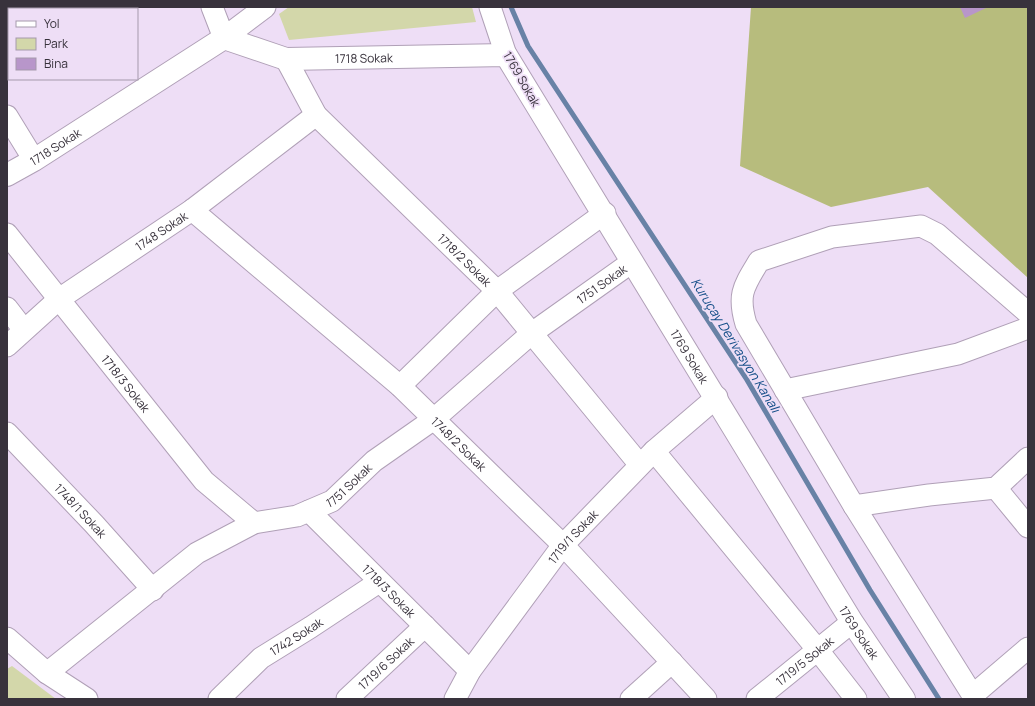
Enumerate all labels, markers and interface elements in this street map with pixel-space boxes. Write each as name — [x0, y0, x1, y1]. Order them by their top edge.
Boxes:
legend — [8, 8, 138, 80]
text: Yol — [44, 15, 60, 32]
text: Park — [44, 35, 69, 52]
street label: 1769 Sokak — [499, 48, 545, 111]
street label: 1718 Sokak — [335, 49, 394, 67]
text: Bina — [44, 55, 68, 72]
street label: 1718 Sokak — [27, 123, 85, 169]
street label: 1748 Sokak — [132, 206, 192, 254]
street label: 1718/2 Sokak — [434, 229, 496, 291]
street label: 1751 Sokak — [573, 259, 631, 307]
water label: Kuruçay Derivasyon Kanalı — [687, 274, 785, 416]
street label: 1769 Sokak — [667, 326, 713, 388]
street label: 1718/3 Sokak — [98, 351, 155, 416]
street label: 1748/2 Sokak — [428, 413, 491, 475]
street label: 1751 Sokak — [323, 458, 376, 511]
street label: 1748/1 Sokak — [51, 479, 111, 542]
street label: 1719/1 Sokak — [544, 505, 602, 567]
street label: 1718/3 Sokak — [359, 560, 420, 622]
street label: 1769 Sokak — [835, 602, 884, 663]
street label: 1742 Sokak — [266, 613, 327, 659]
street label: 1719/5 Sokak — [772, 631, 838, 689]
street label: 1719/6 Sokak — [354, 632, 418, 693]

